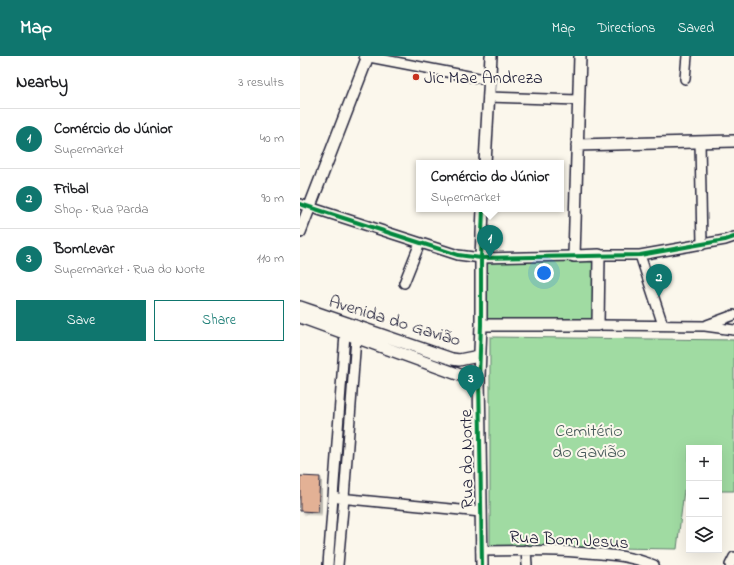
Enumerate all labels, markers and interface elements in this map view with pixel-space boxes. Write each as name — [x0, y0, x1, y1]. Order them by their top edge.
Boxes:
text: Map — [20, 15, 52, 42]
text: Map — [552, 18, 575, 39]
text: Directions — [597, 18, 655, 39]
text: Saved — [677, 18, 714, 39]
place label: Jic Mae Andreza — [424, 66, 543, 92]
text: Nearby — [16, 70, 68, 95]
marker: Jic Mae Andreza — [411, 72, 421, 82]
text: 3 results — [238, 73, 284, 92]
text: Comércio do Júnior — [54, 118, 172, 140]
text: 1 — [27, 129, 31, 148]
text: 40 m — [260, 129, 284, 148]
text: Supermarket — [54, 140, 124, 159]
popup — [416, 160, 564, 212]
text: Comércio do Júnior — [431, 166, 549, 188]
text: Fribal — [54, 178, 88, 200]
text: Supermarket — [431, 188, 501, 207]
text: 2 — [26, 189, 32, 208]
text: 90 m — [261, 189, 284, 208]
text: Shop · Rua Parda — [54, 200, 149, 219]
pin: 1 — [477, 225, 503, 258]
text: BomLevar — [54, 238, 114, 260]
text: 3 — [26, 249, 32, 268]
text: 110 m — [257, 249, 284, 268]
text: Supermarket · Rua do Norte — [54, 260, 205, 279]
your location — [534, 263, 554, 283]
pin: 2 — [646, 264, 672, 297]
street label: Avenida do Gavião — [325, 289, 464, 354]
button: Save — [16, 300, 146, 341]
button: Share — [154, 300, 284, 341]
pin: 3 — [458, 365, 484, 398]
street label: Rua do Norte — [454, 408, 482, 509]
park label: Cemitério do Gavião — [552, 419, 626, 466]
map controls — [686, 445, 722, 553]
button: + — [686, 445, 722, 481]
button: − — [686, 481, 722, 517]
button: layers — [686, 517, 722, 553]
street label: Rua Bom Jesus — [508, 525, 629, 557]

